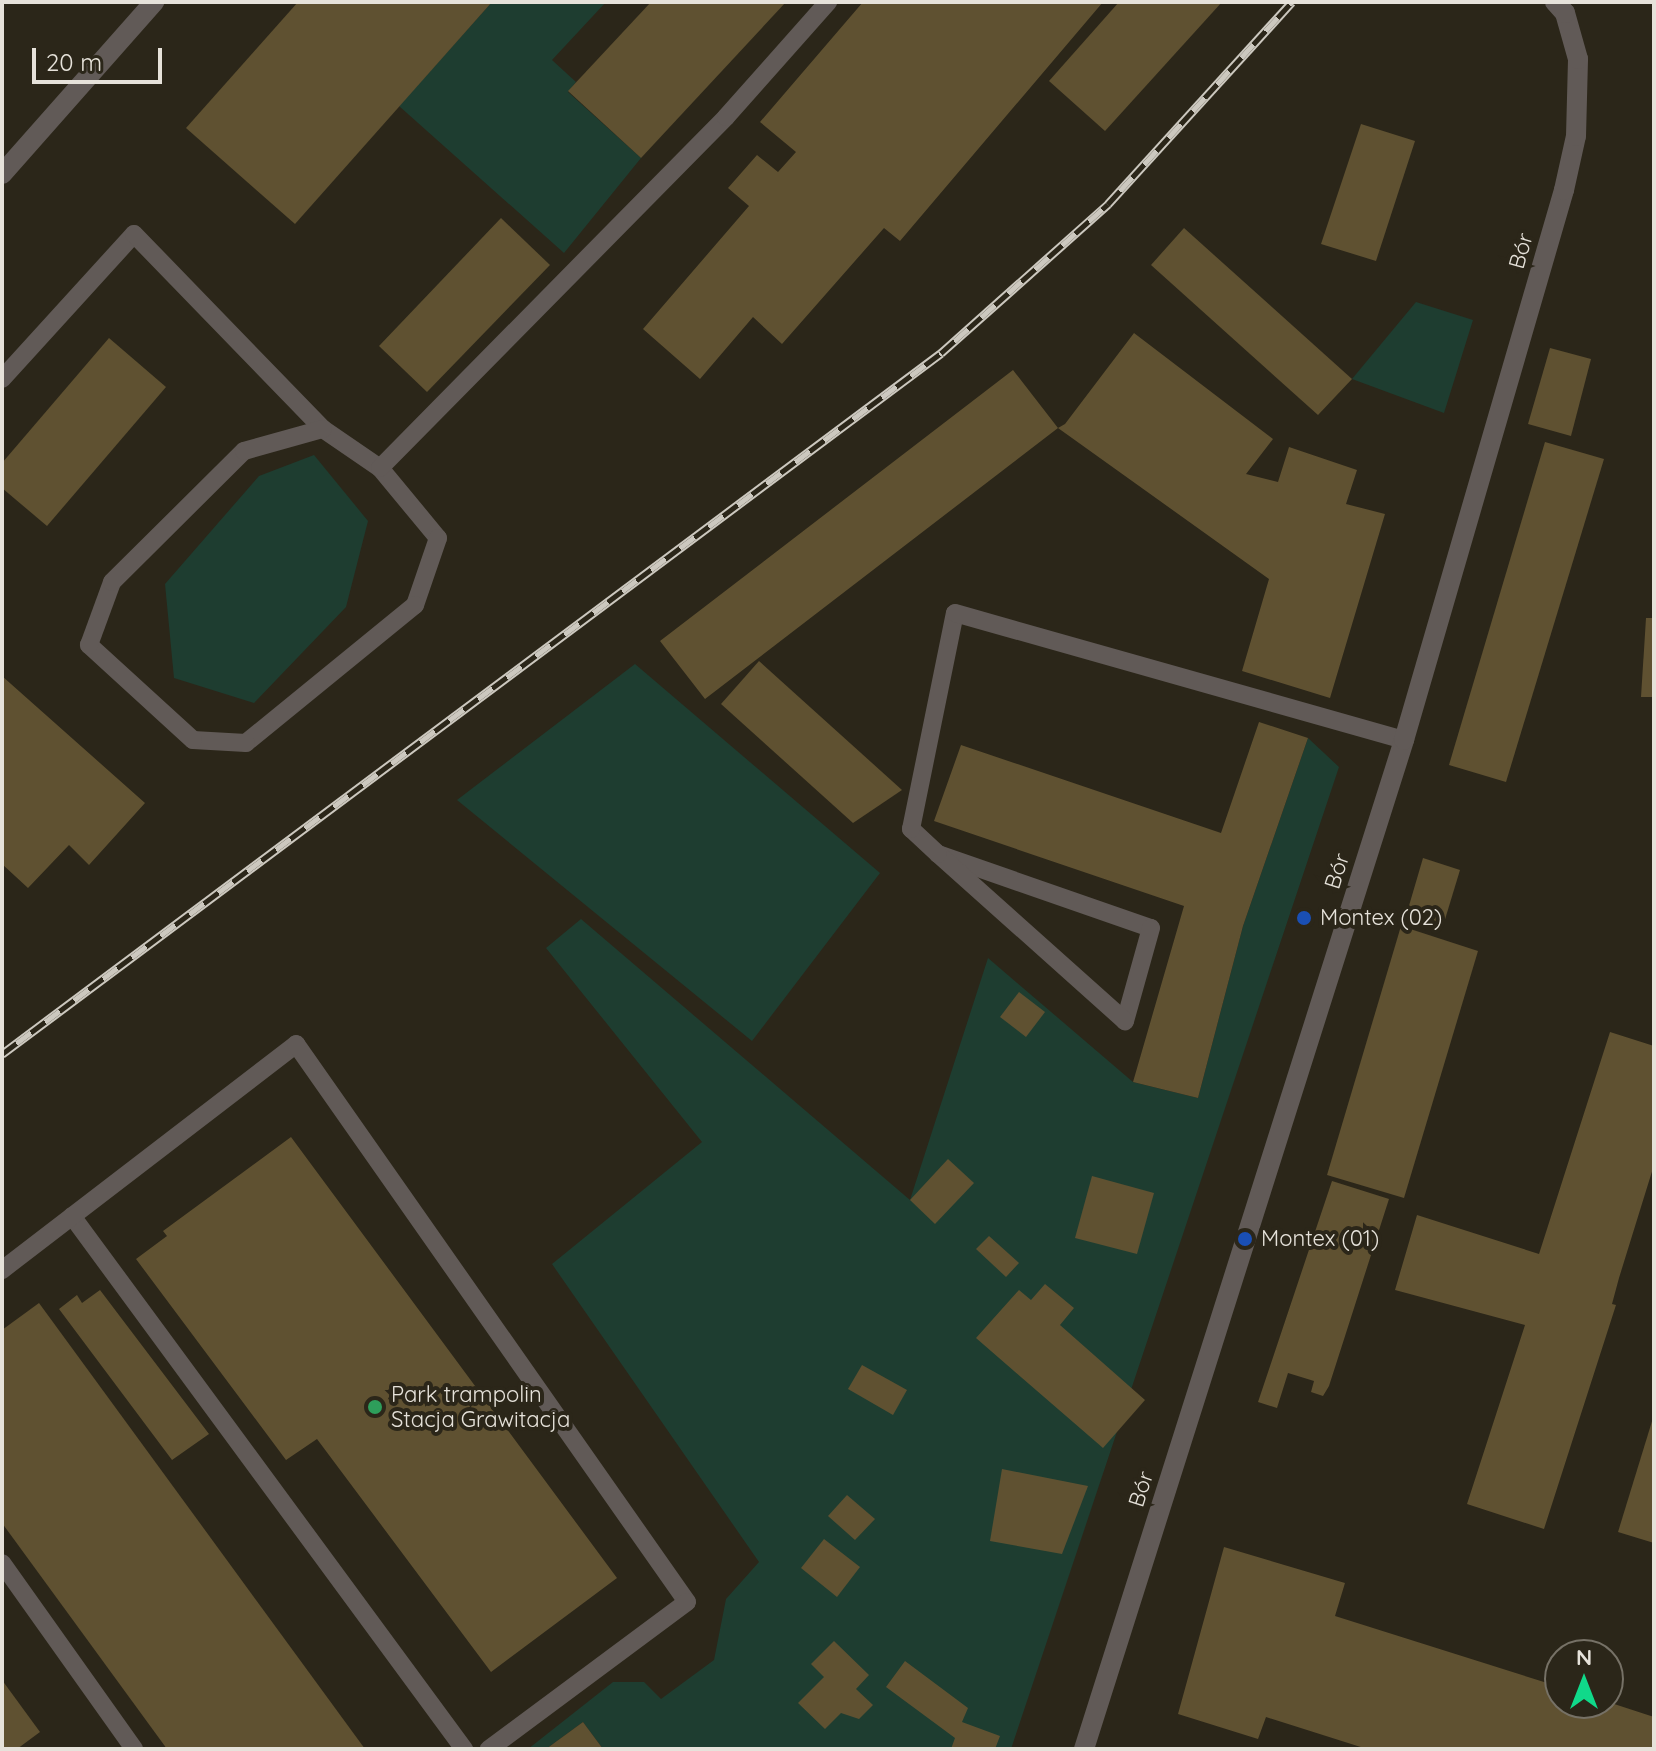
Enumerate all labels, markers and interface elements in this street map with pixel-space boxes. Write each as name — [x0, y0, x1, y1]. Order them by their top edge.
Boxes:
scale bar — [36, 32, 166, 82]
text: 20 m — [46, 47, 102, 77]
street label: Bór — [1503, 230, 1539, 272]
street label: Bór — [1319, 850, 1355, 892]
place label: Montex (02) — [1320, 905, 1442, 931]
marker: Montex (02) — [1295, 909, 1313, 927]
place label: Montex (01) — [1261, 1226, 1379, 1252]
marker: Montex (01) — [1236, 1230, 1254, 1248]
place label: Park trampolin Stacja Grawitacja — [391, 1381, 570, 1432]
marker: Park trampolin Stacja Grawitacja — [366, 1398, 384, 1416]
street label: Bór — [1123, 1468, 1159, 1510]
north arrow — [1544, 1639, 1624, 1719]
text: N — [1576, 1643, 1592, 1671]

